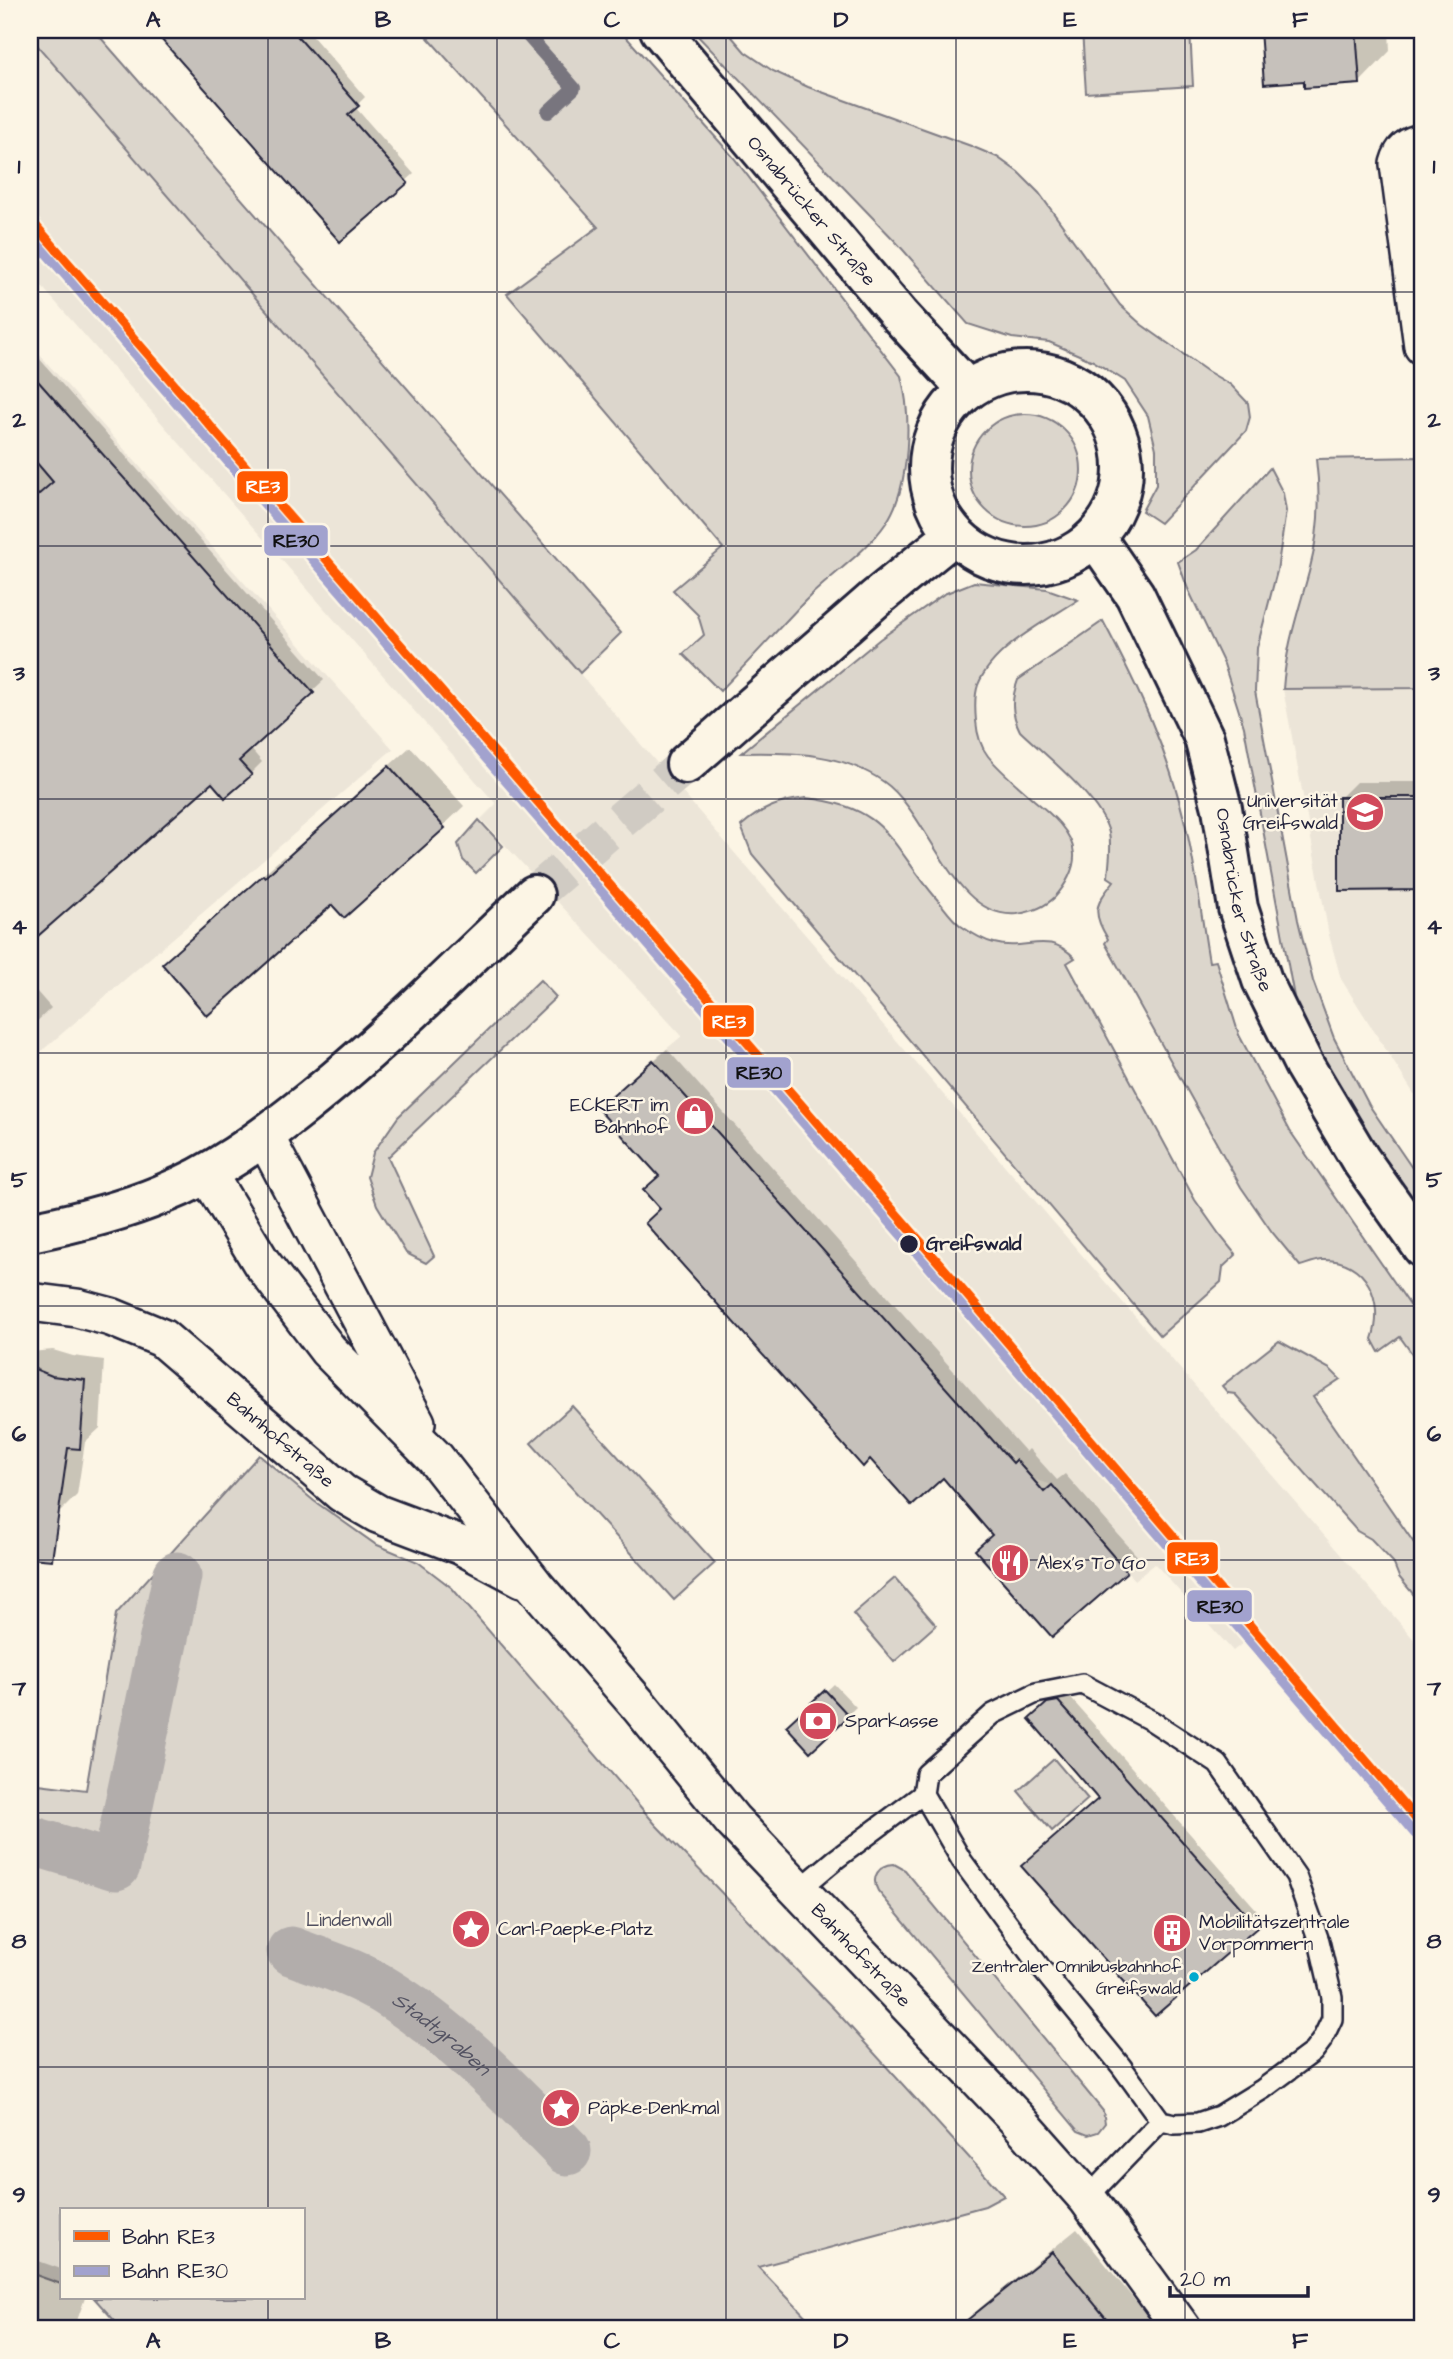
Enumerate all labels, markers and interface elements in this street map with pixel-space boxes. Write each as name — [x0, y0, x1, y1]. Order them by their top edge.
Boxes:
text: A — [146, 4, 161, 36]
text: B — [375, 4, 392, 36]
text: C — [604, 4, 621, 36]
text: D — [834, 4, 849, 36]
text: E — [1063, 4, 1077, 36]
text: F — [1292, 4, 1309, 36]
street label: Osnabrücker Straße — [741, 130, 882, 292]
text: 1 — [18, 150, 21, 182]
text: 1 — [1433, 150, 1436, 182]
text: 2 — [11, 404, 26, 436]
text: 2 — [1426, 404, 1441, 436]
line badge: RE3 — [236, 470, 289, 503]
text: RE3 — [246, 474, 281, 501]
line badge: RE30 — [263, 524, 329, 557]
text: RE30 — [273, 528, 319, 555]
text: 3 — [12, 657, 25, 689]
text: 3 — [1427, 657, 1440, 689]
place label: Universität Greifswald — [1243, 788, 1338, 837]
school or university icon: Universität Greifswald — [1344, 791, 1386, 833]
street label: Osnabrücker Straße — [1209, 806, 1279, 996]
text: 4 — [11, 911, 27, 943]
text: 4 — [1426, 911, 1442, 943]
line badge: RE3 — [702, 1004, 755, 1038]
text: RE3 — [712, 1009, 747, 1036]
line badge: RE30 — [726, 1056, 792, 1089]
text: RE30 — [736, 1060, 782, 1087]
place label: ECKERT im Bahnhof — [570, 1092, 669, 1141]
shop icon: ECKERT im Bahnhof — [674, 1095, 716, 1137]
text: 5 — [11, 1164, 28, 1196]
text: 5 — [1426, 1164, 1443, 1196]
place label: Greifswald — [926, 1231, 1022, 1258]
marker: Greifswald — [898, 1233, 920, 1255]
street label: Bahnhofstraße — [221, 1386, 340, 1494]
text: 6 — [12, 1418, 27, 1450]
text: 6 — [1427, 1418, 1442, 1450]
line badge: RE3 — [1166, 1541, 1219, 1575]
restaurant icon: Alex's To Go — [989, 1542, 1031, 1584]
text: RE3 — [1175, 1546, 1210, 1573]
place label: Alex's To Go — [1037, 1550, 1146, 1577]
line badge: RE30 — [1186, 1589, 1253, 1623]
text: RE30 — [1197, 1594, 1243, 1621]
text: 7 — [11, 1672, 27, 1704]
text: 7 — [1426, 1672, 1442, 1704]
bank icon: Sparkasse — [797, 1700, 839, 1742]
place label: Sparkasse — [845, 1708, 939, 1735]
street label: Bahnhofstraße — [805, 1897, 917, 2013]
park label: Lindenwall — [306, 1907, 392, 1934]
place icon: Carl-Paepke-Platz — [450, 1908, 492, 1950]
place label: Mobilitätszentrale Vorpommern — [1199, 1909, 1350, 1958]
building icon: Mobilitätszentrale Vorpommern — [1151, 1912, 1193, 1954]
place label: Carl-Paepke-Platz — [498, 1916, 653, 1943]
text: 8 — [12, 1925, 27, 1957]
text: 8 — [1427, 1925, 1442, 1957]
place label: Zentraler Omnibusbahnhof Greifswald — [971, 1955, 1182, 2001]
marker: Zentraler Omnibusbahnhof Greifswald — [1187, 1970, 1201, 1984]
water label: Stadtgraben — [387, 1985, 498, 2083]
place icon: Päpke-Denkmal — [540, 2087, 582, 2129]
place label: Päpke-Denkmal — [588, 2095, 719, 2122]
text: 9 — [12, 2179, 26, 2211]
text: 9 — [1427, 2179, 1441, 2211]
legend — [60, 2208, 304, 2300]
text: Bahn RE3 — [122, 2223, 215, 2252]
scale bar — [1170, 2254, 1308, 2298]
text: Bahn RE30 — [122, 2257, 228, 2286]
text: 20 m — [1180, 2265, 1231, 2294]
text: A — [146, 2325, 161, 2357]
text: B — [375, 2325, 392, 2357]
text: C — [604, 2325, 621, 2357]
text: D — [834, 2325, 849, 2357]
text: E — [1063, 2325, 1077, 2357]
text: F — [1292, 2325, 1309, 2357]

